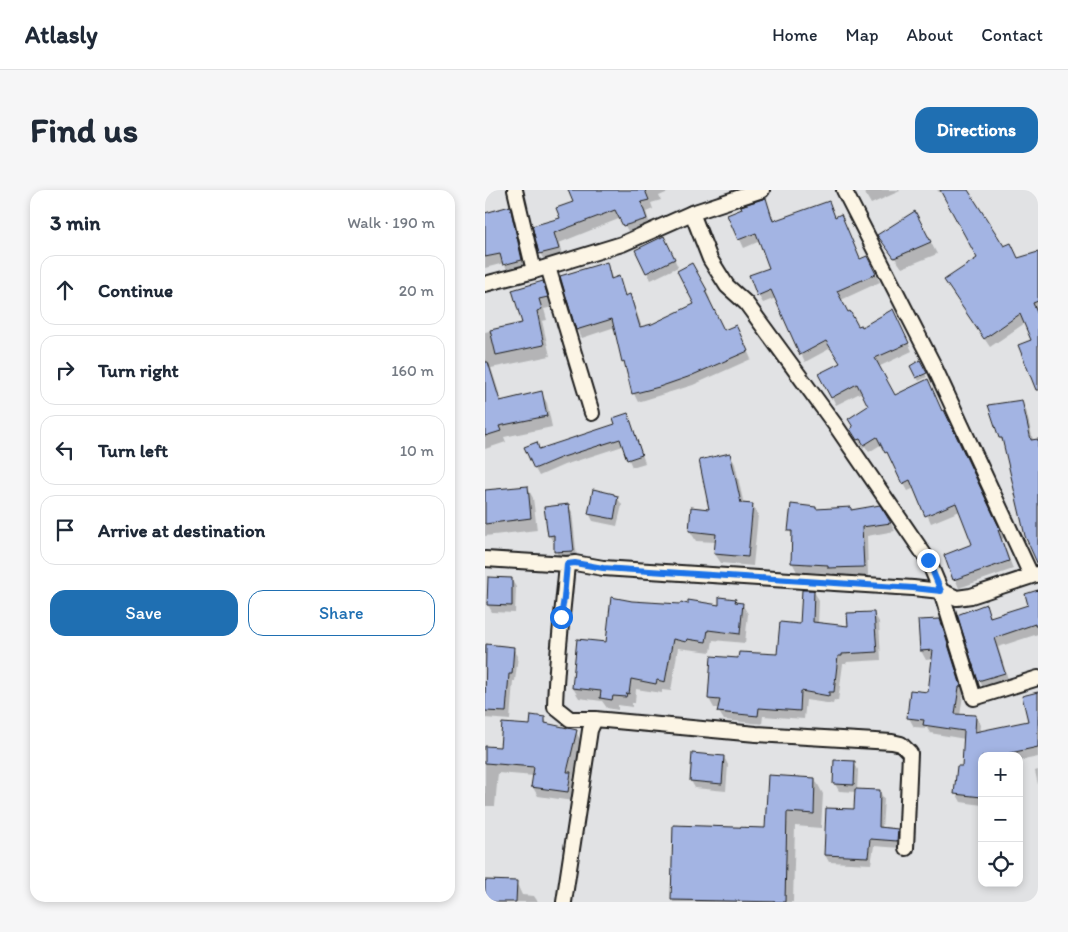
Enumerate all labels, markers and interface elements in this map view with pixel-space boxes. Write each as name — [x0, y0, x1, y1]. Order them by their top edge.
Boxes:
text: Atlasly — [25, 20, 98, 49]
text: Home — [772, 24, 818, 46]
text: Map — [846, 24, 879, 46]
text: About — [907, 24, 953, 46]
text: Contact — [981, 24, 1043, 46]
button: Directions — [915, 107, 1038, 153]
text: Find us — [30, 109, 138, 151]
text: 3 min — [50, 210, 100, 235]
text: Walk · 190 m — [347, 213, 435, 232]
icon: ahead — [51, 276, 79, 304]
text: Continue — [98, 279, 173, 302]
text: 20 m — [399, 281, 434, 300]
icon: right — [51, 356, 79, 384]
text: Turn right — [98, 359, 179, 382]
text: 160 m — [391, 361, 434, 380]
icon: left — [51, 436, 79, 464]
text: Turn left — [98, 439, 168, 462]
text: 10 m — [400, 441, 434, 460]
icon: arrive — [51, 516, 79, 544]
text: Arrive at destination — [98, 519, 265, 542]
route end — [917, 549, 940, 572]
button: Save — [50, 590, 238, 636]
button: Share — [248, 590, 435, 636]
route start — [550, 606, 573, 629]
map controls — [978, 752, 1023, 887]
button: + — [978, 752, 1023, 797]
button: − — [978, 797, 1023, 842]
button: locate — [978, 842, 1023, 887]

